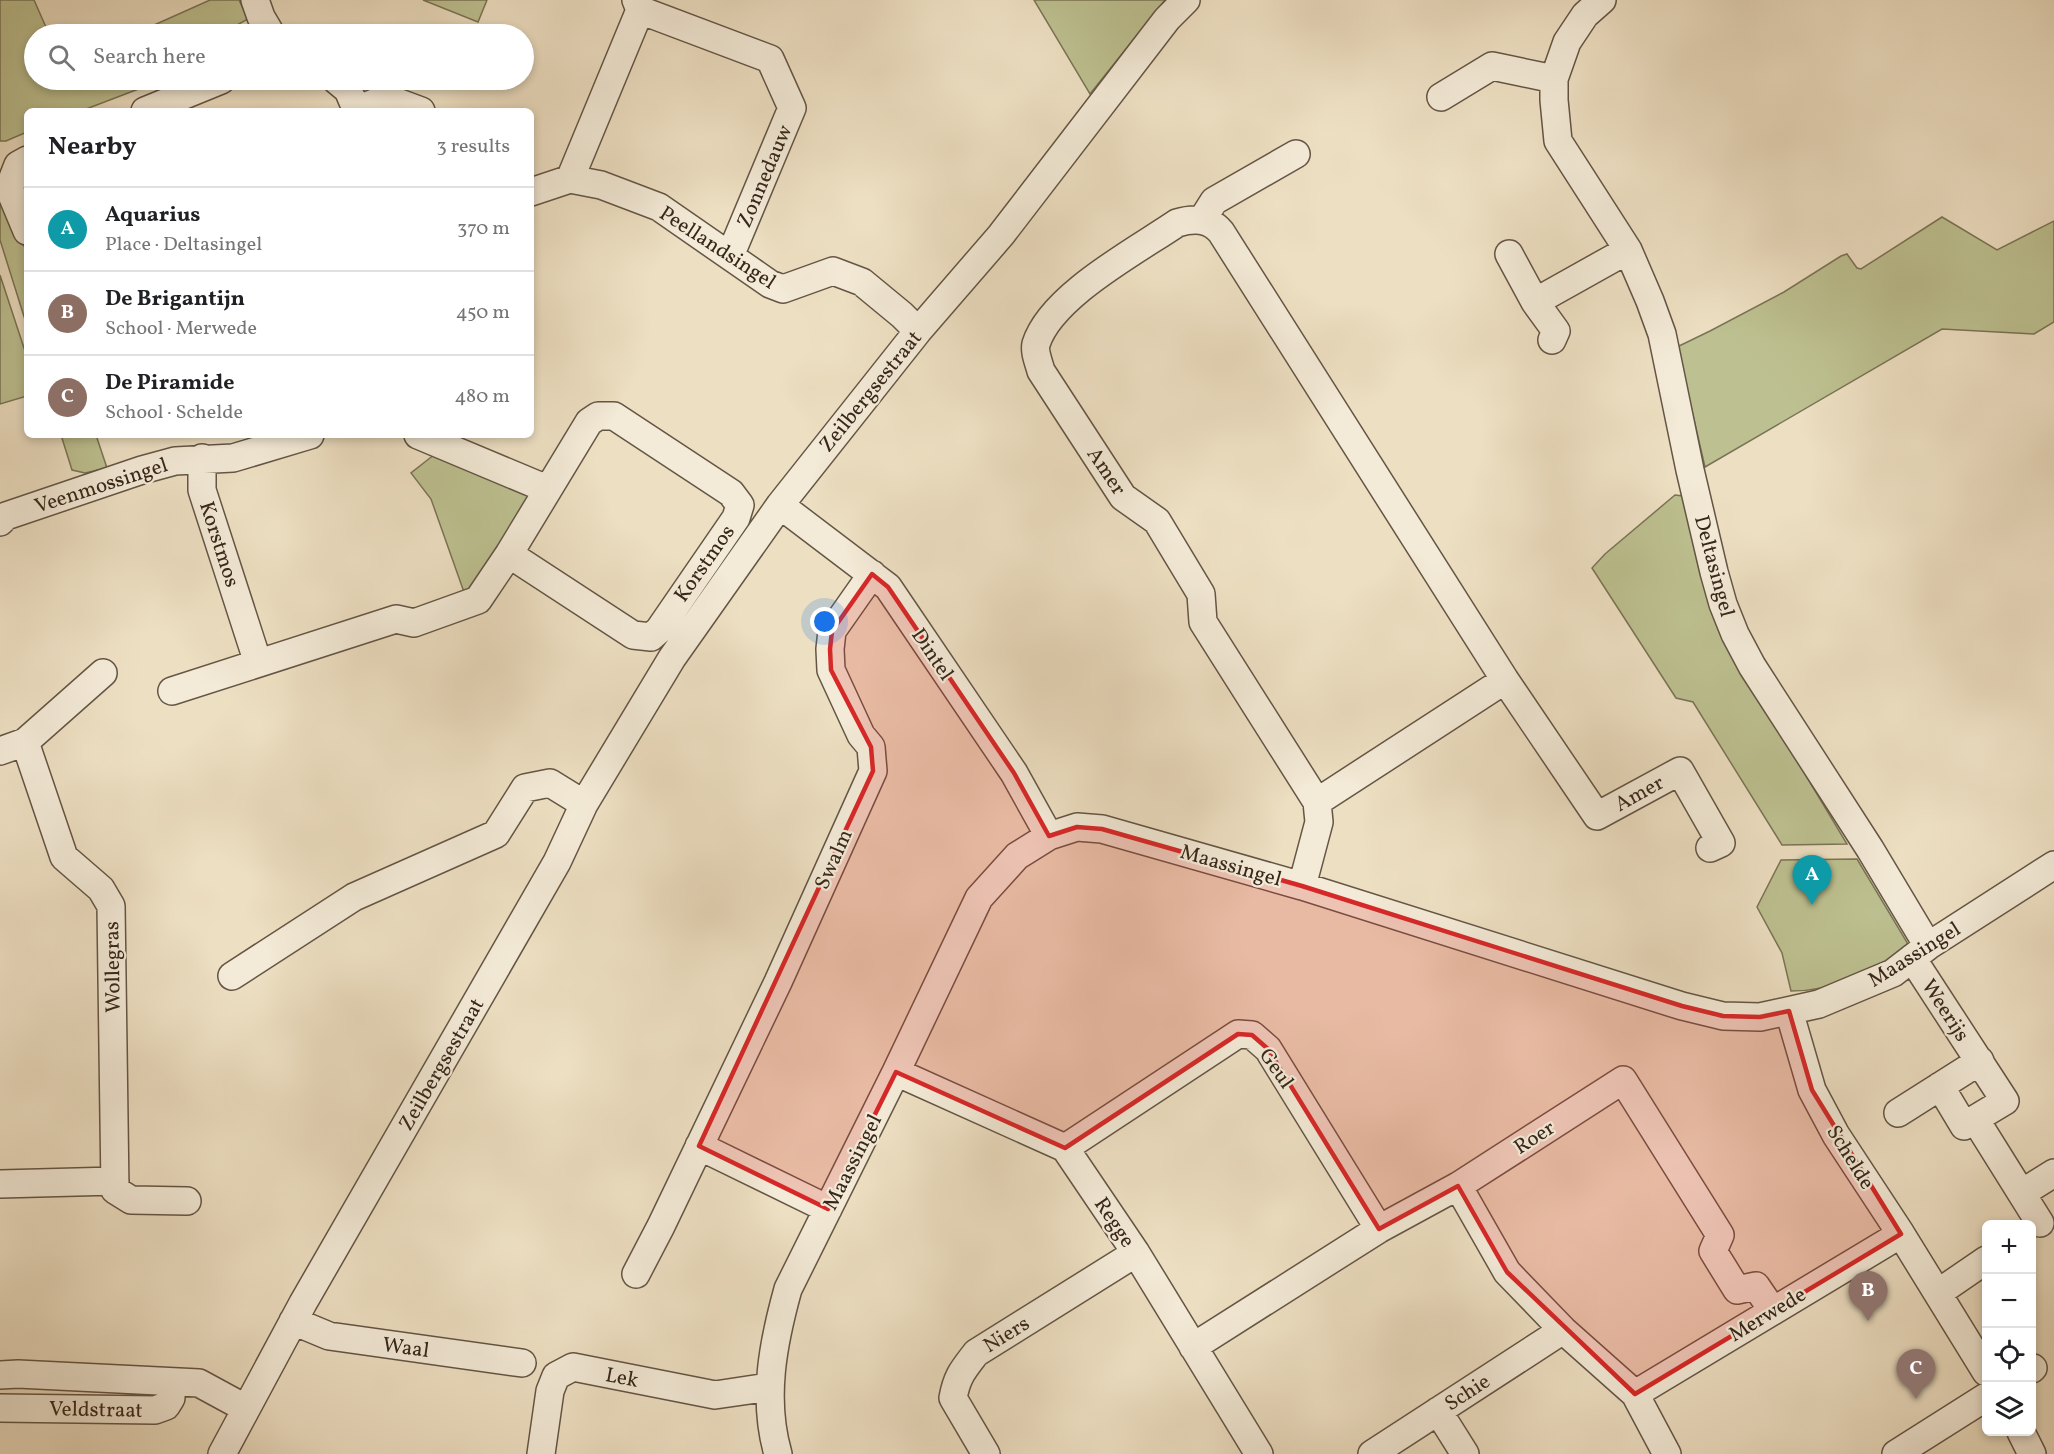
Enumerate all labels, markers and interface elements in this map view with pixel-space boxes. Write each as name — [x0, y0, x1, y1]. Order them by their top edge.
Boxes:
search box — [24, 24, 534, 90]
icon: search — [45, 41, 78, 74]
text: Search here — [93, 42, 206, 73]
street label: Zonnedauw — [731, 121, 800, 233]
text: Nearby — [48, 129, 137, 165]
text: 3 results — [436, 133, 510, 161]
text: Aquarius — [105, 200, 201, 231]
street label: Peellandsingel — [653, 200, 781, 297]
text: A — [60, 215, 75, 243]
text: 370 m — [457, 215, 510, 243]
text: Place · Deltasingel — [105, 231, 262, 259]
text: De Brigantijn — [105, 284, 245, 315]
text: B — [61, 299, 74, 327]
text: 450 m — [456, 299, 510, 327]
text: School · Merwede — [105, 315, 257, 343]
street label: Zeilbergsestraat — [813, 325, 929, 459]
text: De Piramide — [105, 368, 234, 399]
text: C — [61, 383, 74, 411]
text: 480 m — [455, 383, 510, 411]
text: School · Schelde — [105, 399, 243, 427]
street label: Amer — [1079, 442, 1132, 502]
street label: Veenmossingel — [31, 451, 172, 522]
street label: Korstmos — [191, 498, 246, 591]
street label: Deltasingel — [1686, 512, 1741, 620]
street label: Korstmos — [668, 519, 742, 608]
your location — [810, 607, 839, 636]
street label: Dintel — [904, 623, 960, 687]
street label: Amer — [1610, 769, 1670, 820]
street label: Swalm — [808, 825, 860, 894]
street label: Maassingel — [1176, 838, 1285, 895]
pin: A — [1792, 856, 1832, 905]
street label: Maassingel — [1863, 915, 1967, 995]
street label: Wollegras — [98, 921, 129, 1013]
street label: Weerijs — [1914, 974, 1976, 1048]
street label: Zeilbergsestraat — [393, 993, 492, 1136]
street label: Geul — [1251, 1043, 1300, 1095]
street label: Maassingel — [817, 1110, 890, 1216]
street label: Roer — [1509, 1114, 1561, 1162]
street label: Schelde — [1819, 1120, 1881, 1196]
street label: Regge — [1086, 1192, 1141, 1254]
map controls — [1982, 1220, 2036, 1436]
button: + — [1982, 1220, 2036, 1274]
pin: B — [1848, 1272, 1888, 1321]
button: − — [1982, 1274, 2036, 1328]
street label: Merwede — [1724, 1281, 1812, 1350]
street label: Niers — [978, 1310, 1036, 1361]
button: locate — [1982, 1328, 2036, 1382]
street label: Waal — [381, 1331, 431, 1366]
pin: C — [1896, 1350, 1936, 1399]
street label: Lek — [603, 1361, 641, 1396]
street label: Schie — [1439, 1368, 1496, 1419]
button: layers — [1982, 1382, 2036, 1436]
street label: Veldstraat — [49, 1395, 143, 1426]

